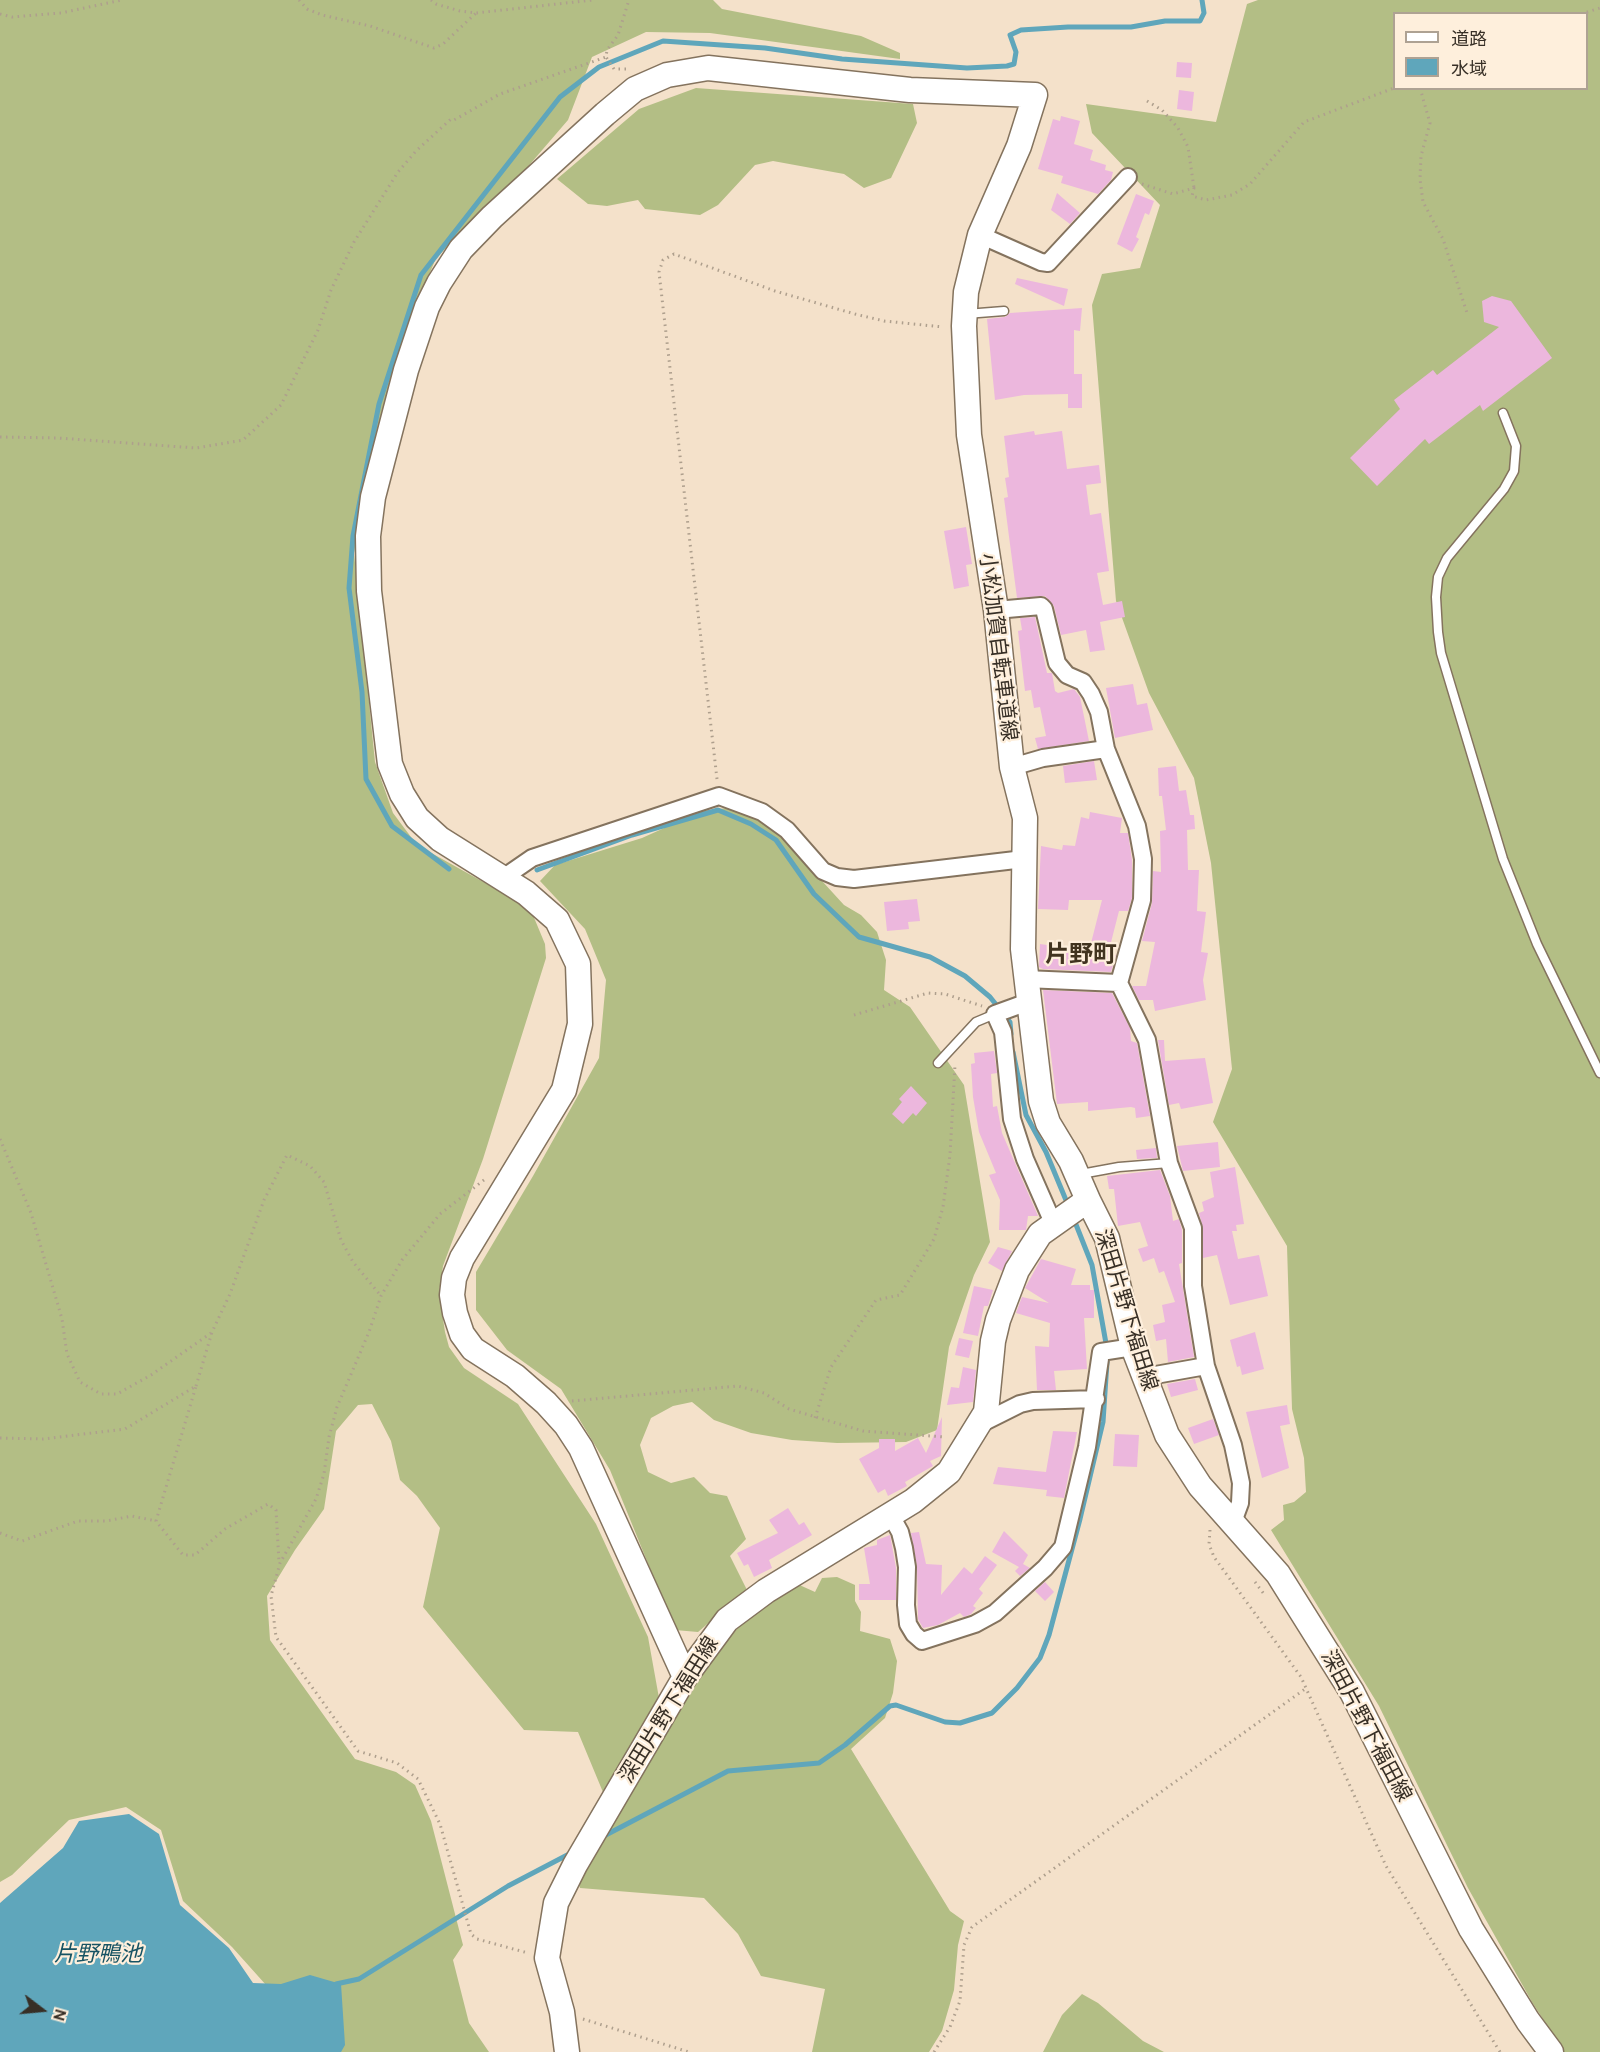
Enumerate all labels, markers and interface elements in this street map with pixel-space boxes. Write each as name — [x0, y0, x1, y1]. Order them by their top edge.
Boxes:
legend — [1393, 12, 1588, 90]
text: 道路 — [1451, 28, 1487, 50]
text: 水域 — [1451, 58, 1487, 80]
street label: 小松加賀自転車道線 — [974, 552, 1022, 742]
district label: 片野町 — [1045, 941, 1117, 969]
street label: 深田片野下福田線 — [1089, 1226, 1163, 1394]
street label: 深田片野下福田線 — [614, 1632, 724, 1788]
street label: 深田片野下福田線 — [1315, 1646, 1417, 1806]
water label: 片野鴨池 — [54, 1942, 142, 1968]
north arrow — [12, 1980, 72, 2040]
text: N — [49, 2007, 70, 2023]

